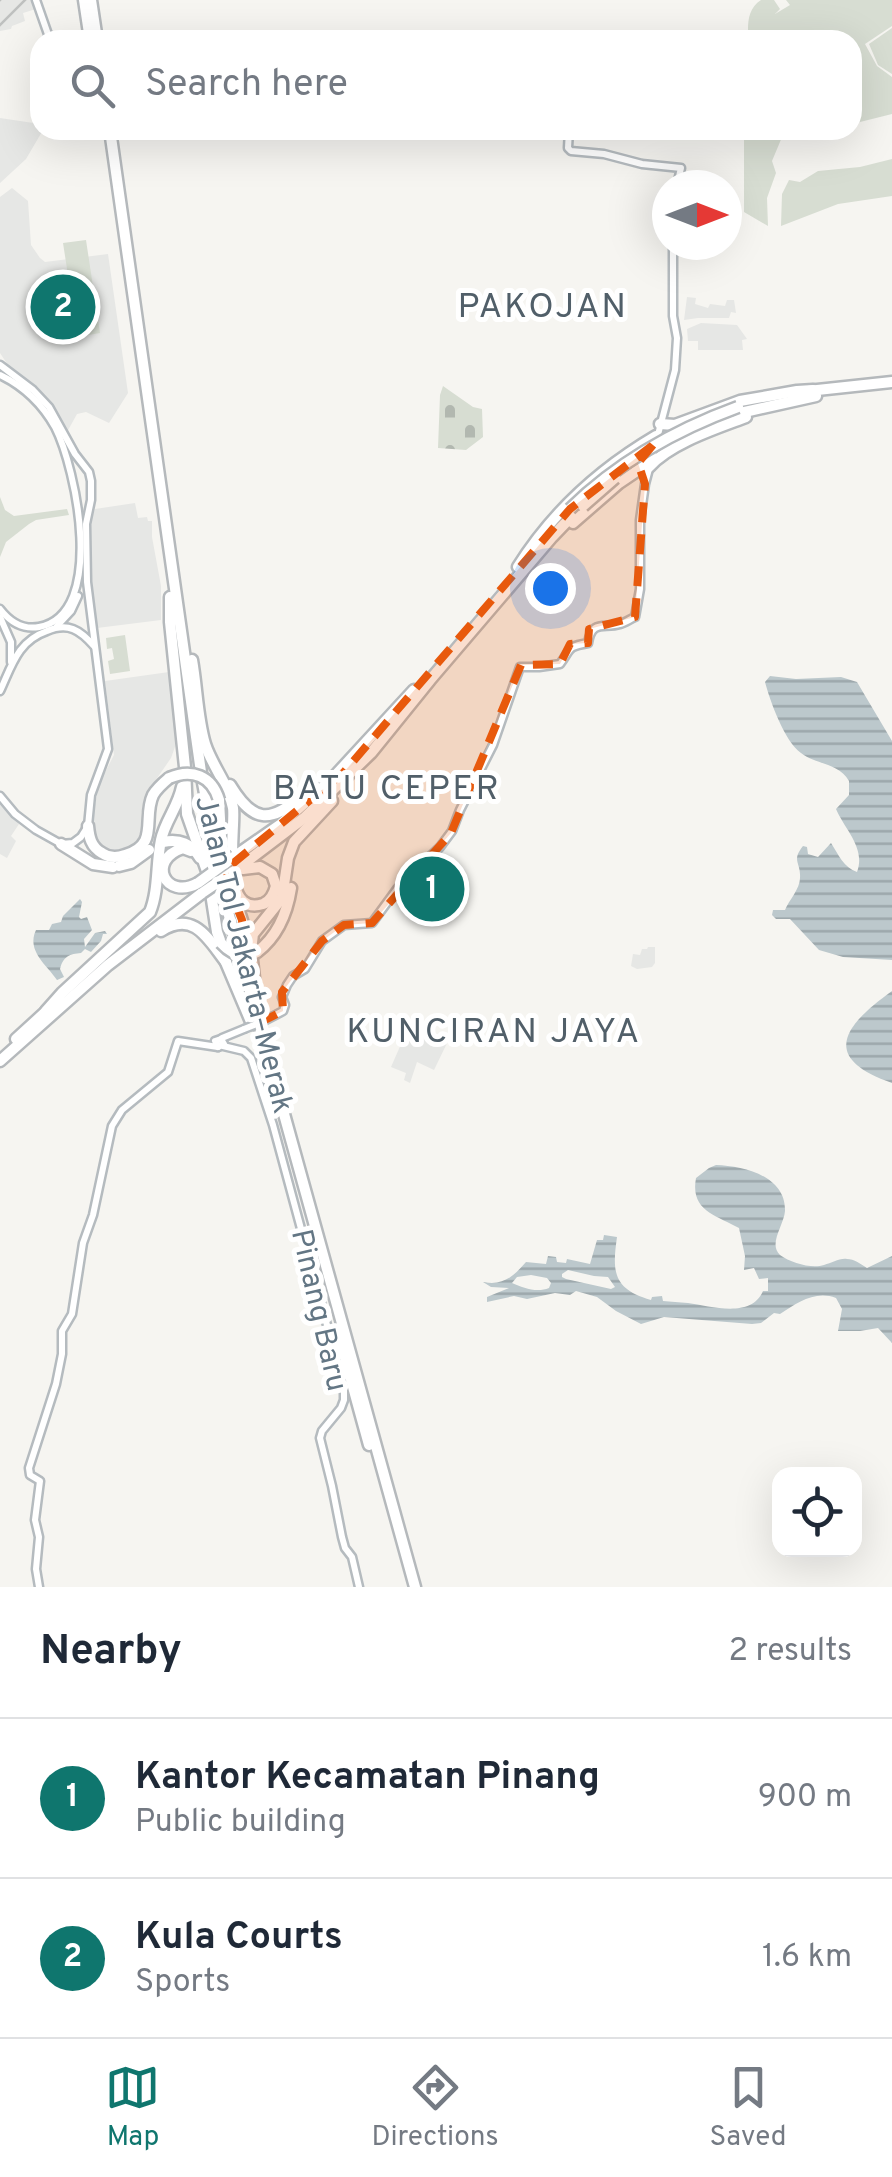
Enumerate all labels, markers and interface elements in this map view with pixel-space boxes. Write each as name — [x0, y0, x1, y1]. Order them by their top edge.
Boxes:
search box — [30, 30, 862, 140]
icon: search — [65, 58, 120, 113]
text: Search here — [145, 61, 348, 110]
north arrow — [652, 170, 742, 260]
pin: 2 — [30, 270, 96, 344]
district label: PAKOJAN — [458, 286, 628, 330]
your location — [525, 563, 576, 614]
district label: BATU CEPER — [273, 768, 501, 812]
street label: Jalan Tol Jakarta–Merak — [185, 792, 300, 1117]
pin: 1 — [400, 852, 464, 926]
district label: KUNCIRAN JAYA — [346, 1011, 642, 1055]
street label: Pinang Baru — [281, 1226, 354, 1395]
map controls — [772, 1467, 862, 1557]
button: locate — [772, 1467, 862, 1557]
text: Nearby — [40, 1626, 182, 1679]
text: 2 results — [728, 1632, 852, 1672]
text: Kantor Kecamatan Pinang — [135, 1754, 600, 1803]
text: 1 — [66, 1778, 79, 1818]
text: 900 m — [758, 1778, 852, 1818]
text: Public building — [135, 1803, 346, 1843]
text: Kula Courts — [135, 1914, 343, 1963]
text: 2 — [63, 1938, 82, 1978]
text: 1.6 km — [762, 1938, 852, 1978]
text: Sports — [135, 1963, 230, 2003]
tab: Map — [105, 2060, 160, 2156]
tab: Directions — [371, 2060, 499, 2156]
tab: Saved — [710, 2060, 787, 2156]

